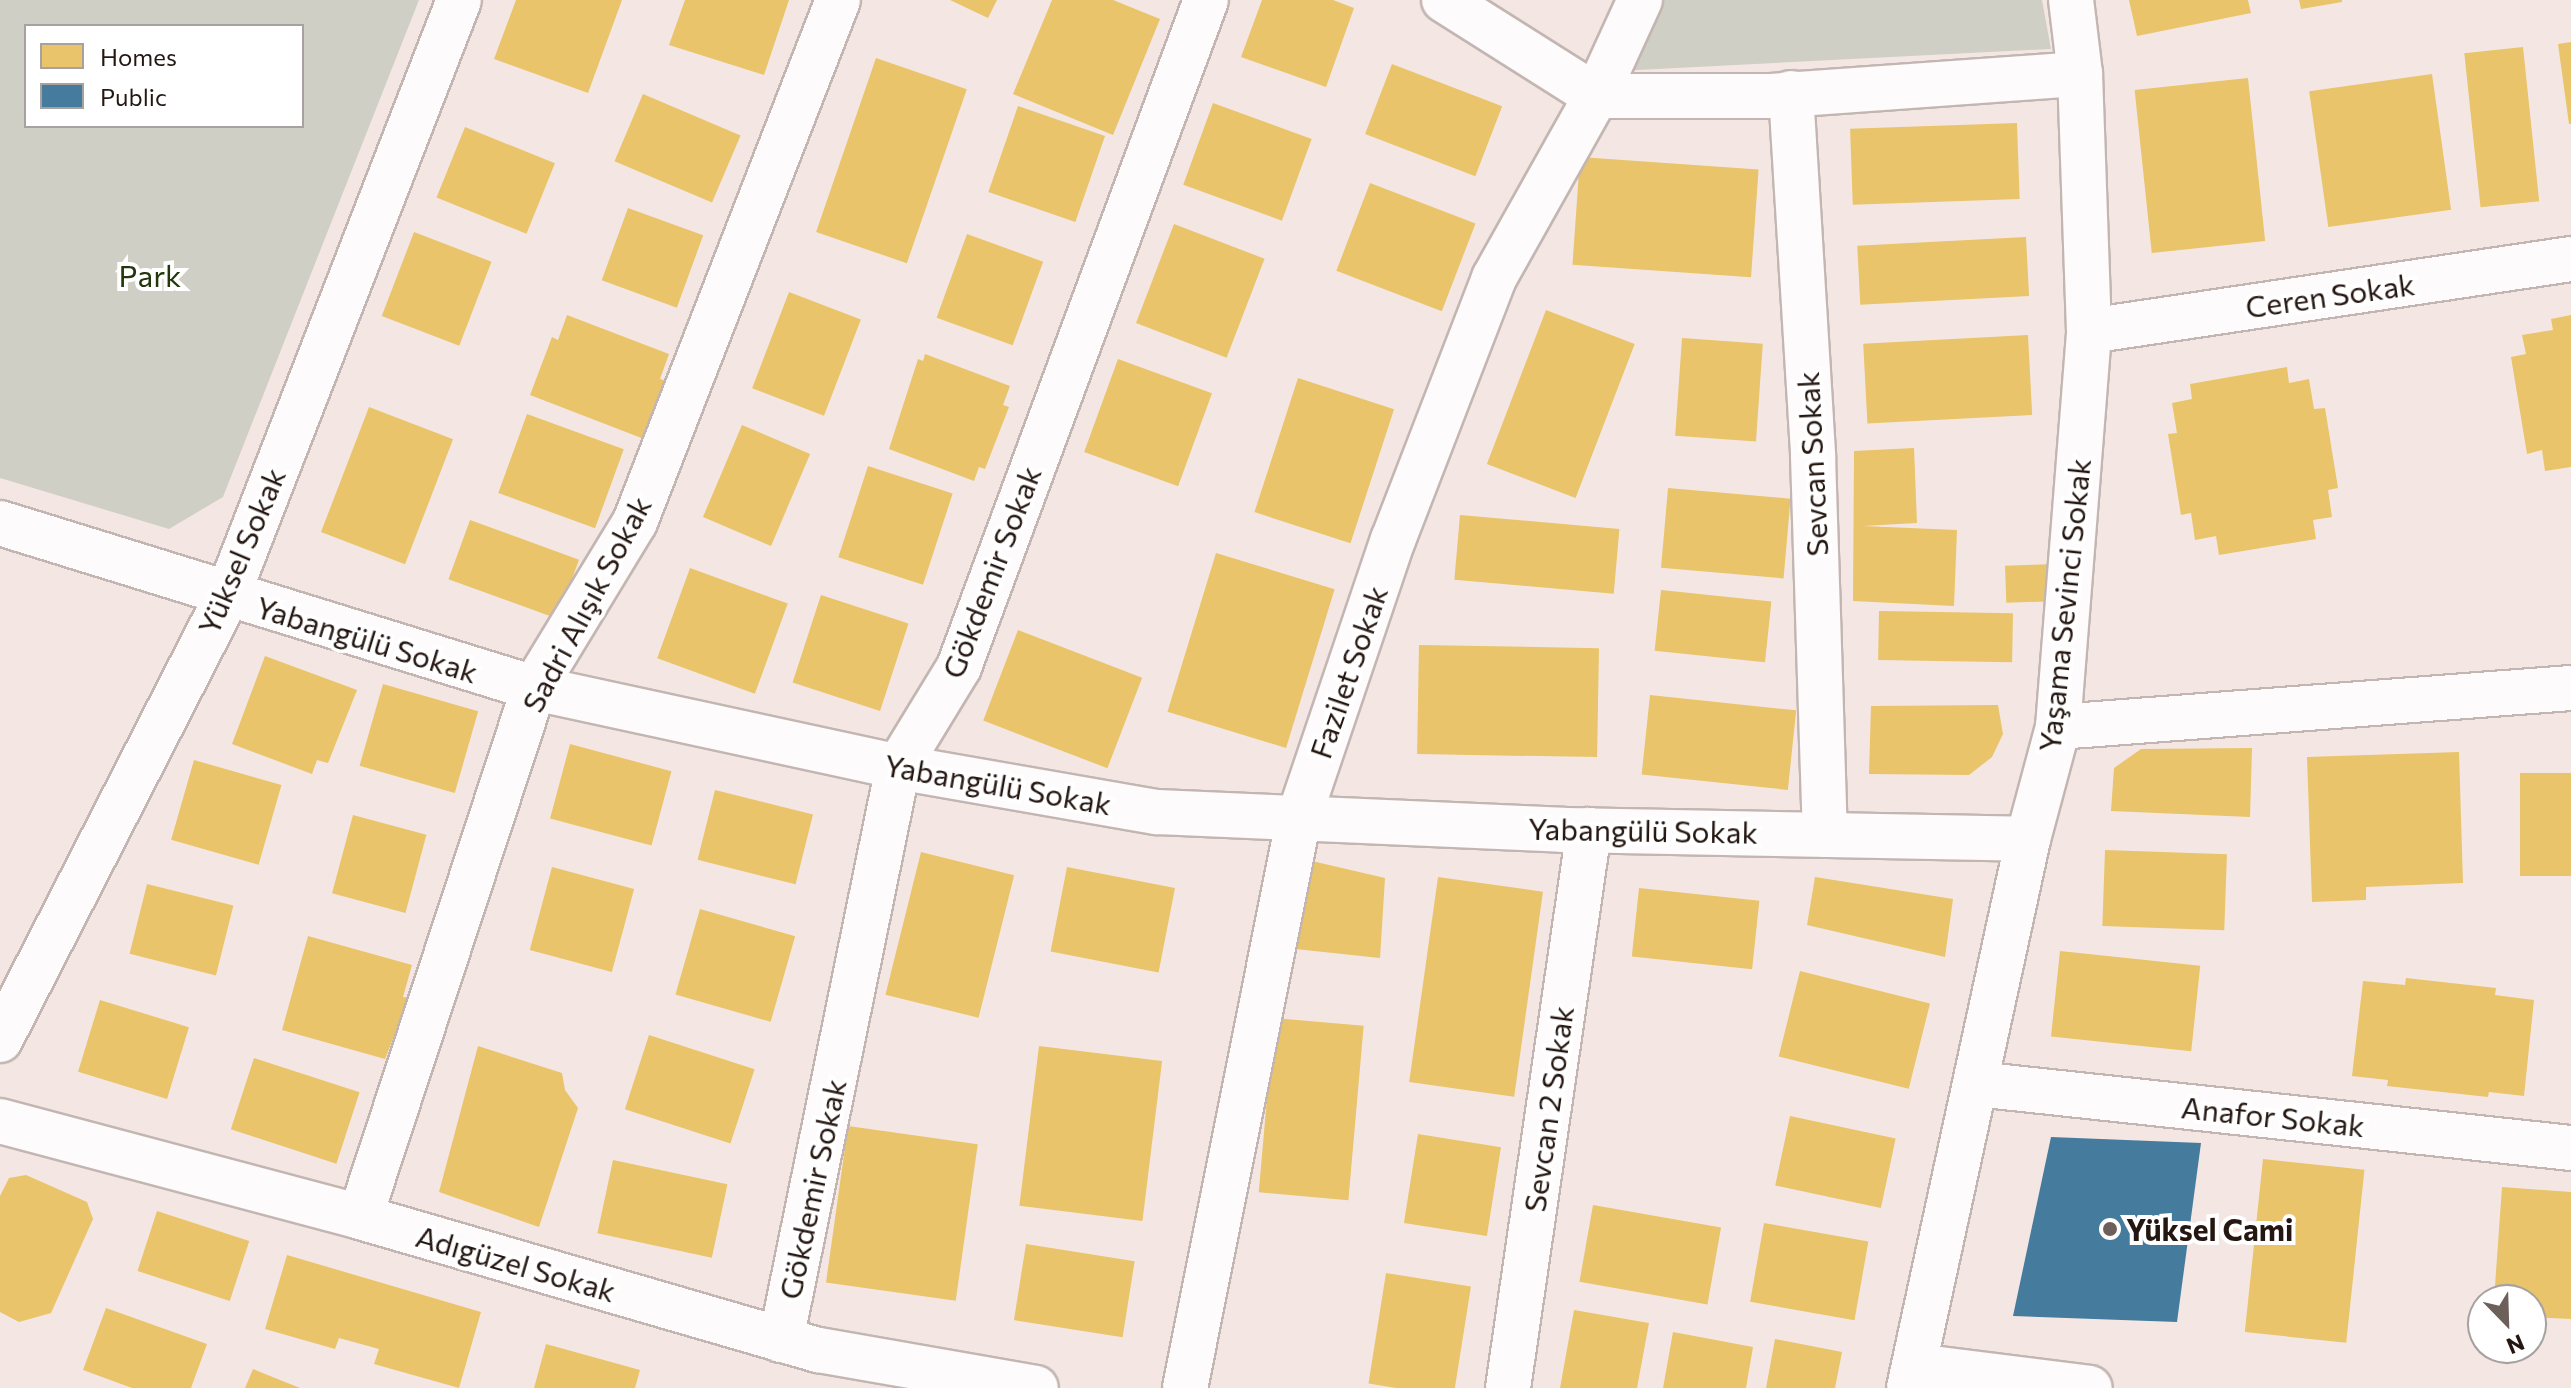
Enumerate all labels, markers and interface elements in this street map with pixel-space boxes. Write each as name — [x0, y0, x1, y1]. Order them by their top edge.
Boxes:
legend — [24, 24, 304, 128]
text: Homes — [100, 42, 177, 71]
text: Public — [100, 82, 167, 111]
park label: Park — [119, 257, 181, 293]
street label: Ceren Sokak — [2243, 265, 2417, 325]
street label: Sevcan Sokak — [1789, 371, 1835, 557]
street label: Yaşama Sevinci Sokak — [2031, 457, 2097, 753]
street label: Gökdemir Sokak — [934, 461, 1048, 683]
street label: Yüksel Sokak — [190, 462, 292, 640]
street label: Sadri Alışık Sokak — [514, 490, 658, 718]
street label: Fazilet Sokak — [1302, 581, 1394, 763]
street label: Yabangülü Sokak — [252, 588, 482, 690]
street label: Yabangülü Sokak — [882, 746, 1114, 822]
street label: Yabangülü Sokak — [1528, 810, 1758, 850]
street label: Sevcan 2 Sokak — [1516, 1004, 1580, 1214]
street label: Gökdemir Sokak — [771, 1076, 853, 1302]
street label: Anafor Sokak — [2180, 1088, 2366, 1144]
place label: Yüksel Cami — [2126, 1211, 2293, 1247]
street label: Adıgüzel Sokak — [412, 1217, 620, 1309]
marker: Yüksel Cami — [2101, 1220, 2119, 1238]
north arrow — [2467, 1284, 2547, 1364]
text: N — [2503, 1329, 2529, 1360]

